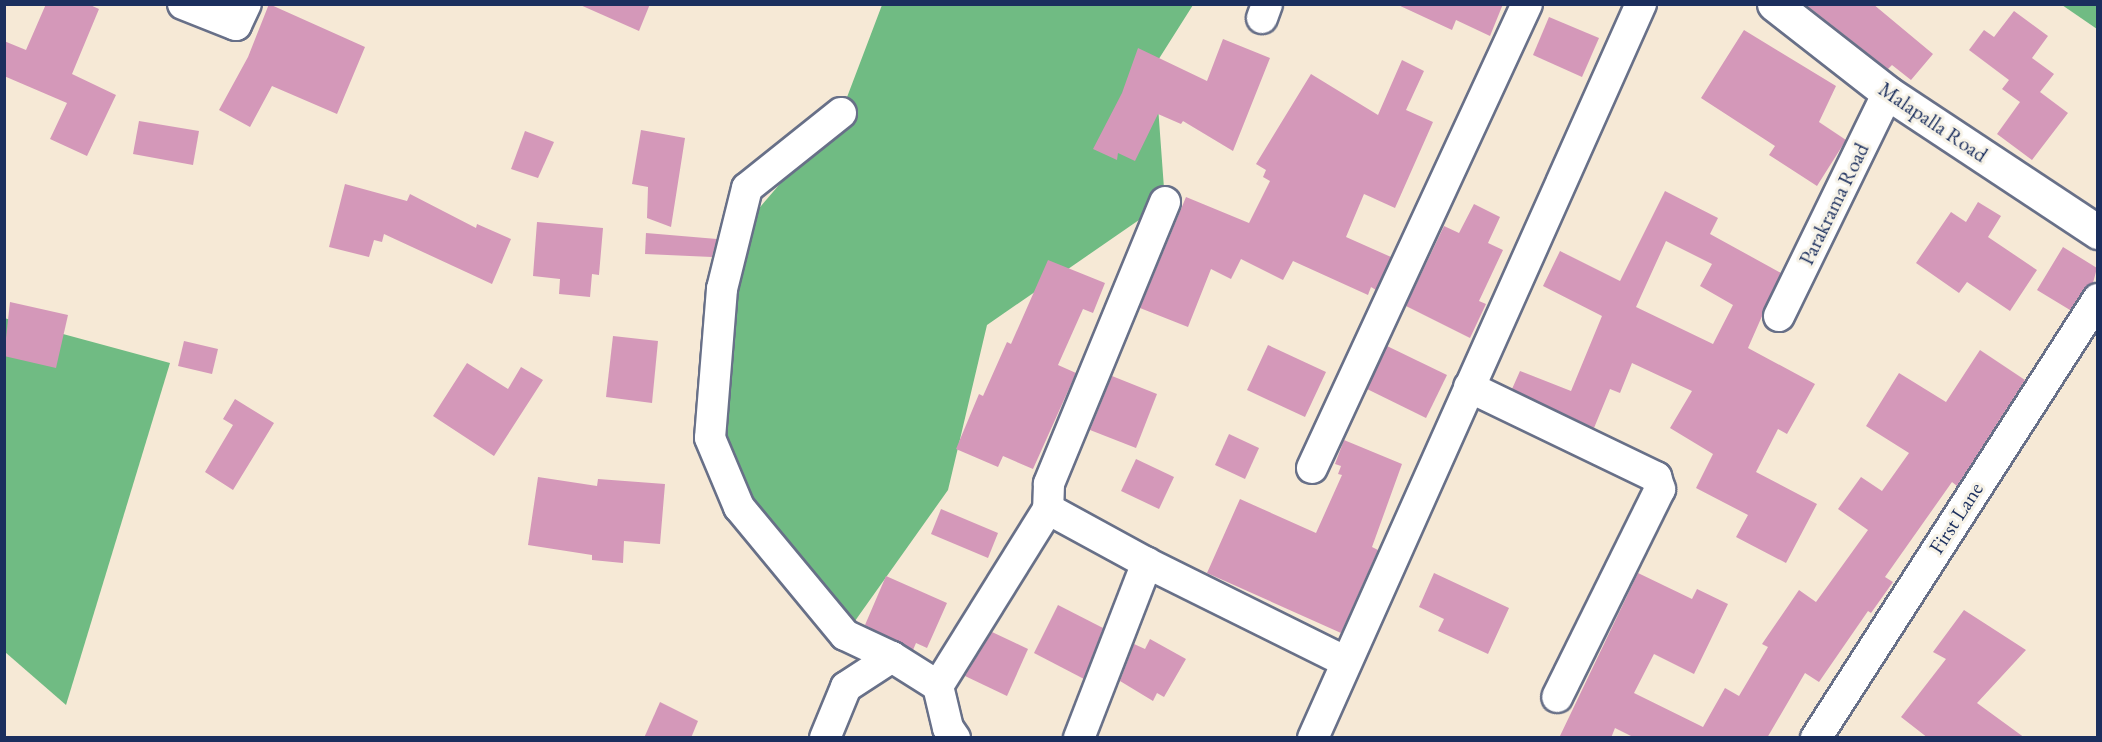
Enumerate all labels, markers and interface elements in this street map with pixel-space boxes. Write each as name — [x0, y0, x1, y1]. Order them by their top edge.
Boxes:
street label: Malapalla Road — [1874, 76, 1992, 168]
street label: Parakrama Road — [1794, 139, 1874, 269]
street label: First Lane — [1924, 477, 1988, 559]

